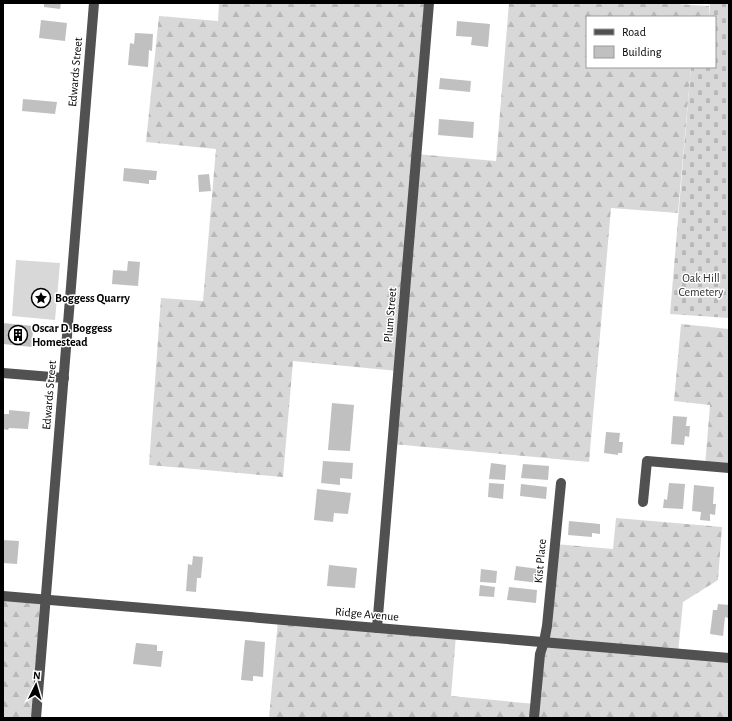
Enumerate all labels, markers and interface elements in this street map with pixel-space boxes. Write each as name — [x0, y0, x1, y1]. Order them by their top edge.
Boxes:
legend — [586, 16, 716, 68]
text: Road — [622, 26, 646, 38]
street label: Edwards Street — [66, 37, 84, 107]
text: Building — [622, 46, 662, 58]
park label: Oak Hill Cemetery — [678, 272, 724, 299]
place icon: Boggess Quarry — [30, 287, 52, 309]
street label: Plum Street — [382, 287, 398, 343]
place label: Boggess Quarry — [55, 292, 131, 305]
place label: Oscar D. Boggess Homestead — [32, 322, 113, 348]
building icon: Oscar D. Boggess Homestead — [7, 324, 29, 346]
street label: Edwards Street — [40, 360, 58, 430]
street label: Kist Place — [532, 538, 548, 584]
street label: Ridge Avenue — [335, 605, 399, 623]
north arrow — [16, 665, 56, 705]
text: N — [33, 670, 41, 681]

